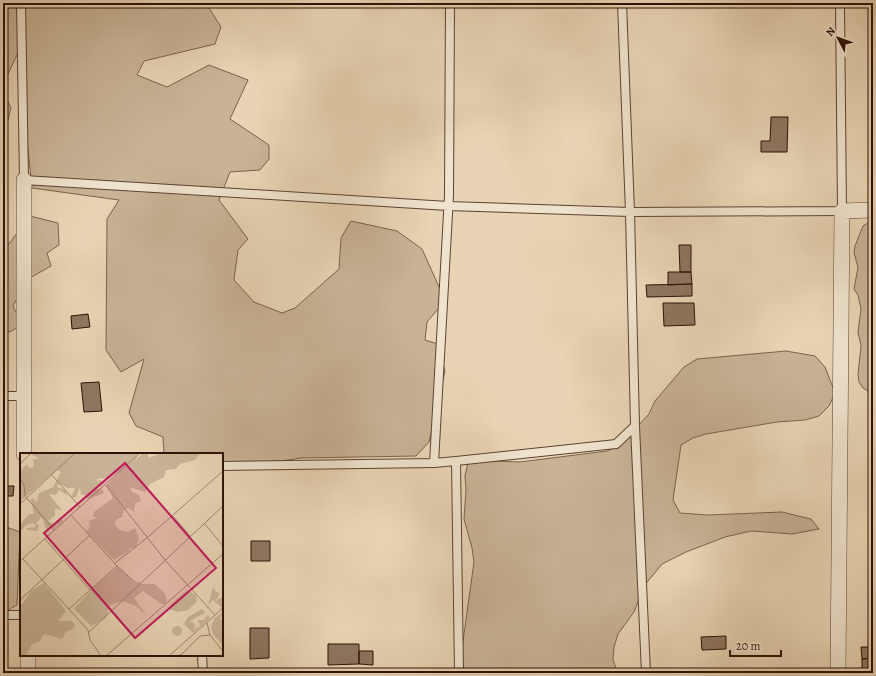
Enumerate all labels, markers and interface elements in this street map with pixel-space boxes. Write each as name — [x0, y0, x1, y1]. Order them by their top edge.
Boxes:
north arrow — [818, 18, 858, 58]
text: N — [823, 24, 839, 40]
inset map — [20, 453, 223, 656]
scale bar — [730, 632, 781, 658]
text: 20 m — [736, 638, 760, 654]

